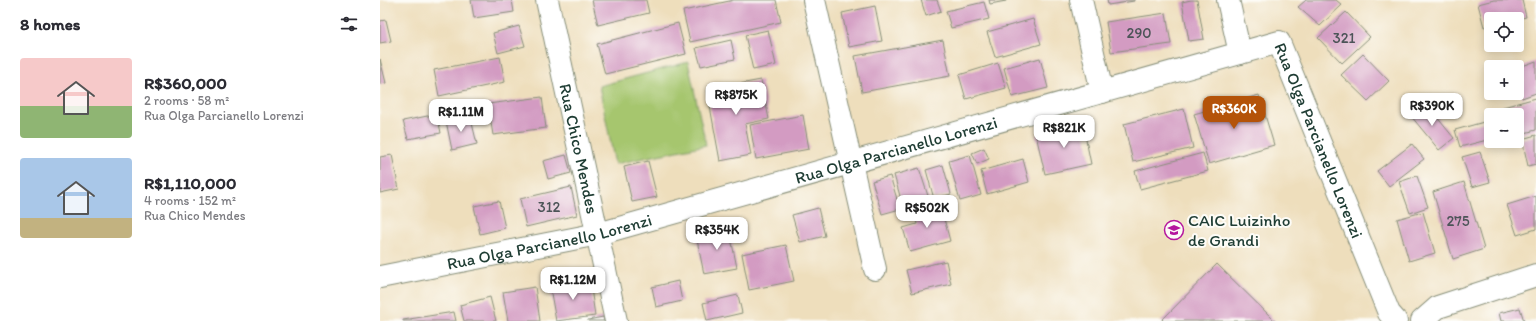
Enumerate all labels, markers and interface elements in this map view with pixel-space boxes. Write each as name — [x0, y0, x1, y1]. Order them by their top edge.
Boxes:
map controls — [1484, 12, 1524, 148]
button: locate — [1484, 12, 1524, 52]
icon: filters — [338, 13, 360, 35]
text: 8 homes — [20, 14, 80, 34]
house number: 290 — [1127, 24, 1151, 42]
house number: 321 — [1332, 29, 1356, 47]
street label: Rua Olga Parcianello Lorenzi — [1270, 40, 1368, 241]
button: + — [1484, 60, 1524, 100]
text: R$360,000 — [144, 73, 227, 93]
icon: home — [52, 74, 100, 122]
street label: Rua Chico Mendes — [555, 82, 603, 216]
pin: R$875K — [703, 82, 769, 116]
text: R$875K — [715, 87, 757, 102]
text: 2 rooms · 58 m² — [144, 93, 229, 108]
pin: R$390K — [1399, 93, 1465, 127]
pin: R$360K — [1201, 96, 1267, 130]
text: R$390K — [1410, 98, 1454, 113]
pin: R$1.11M — [424, 99, 498, 133]
text: R$360K — [1212, 101, 1256, 116]
text: R$1.11M — [438, 104, 484, 119]
text: Rua Olga Parcianello Lorenzi — [144, 108, 304, 123]
button: − — [1484, 108, 1524, 148]
street label: Rua Olga Parcianello Lorenzi — [793, 112, 1000, 188]
pin: R$821K — [1031, 115, 1097, 149]
text: R$821K — [1043, 120, 1085, 135]
text: R$1,110,000 — [144, 173, 237, 193]
icon: home — [52, 174, 100, 222]
text: 4 rooms · 152 m² — [144, 193, 236, 208]
pin: R$502K — [894, 195, 960, 229]
house number: 312 — [537, 198, 561, 216]
text: R$502K — [905, 200, 949, 215]
text: Rua Chico Mendes — [144, 208, 245, 223]
street label: Rua Olga Parcianello Lorenzi — [445, 209, 654, 274]
place label: CAIC Luizinho de Grandi — [1188, 210, 1290, 250]
house number: 275 — [1446, 212, 1470, 230]
pin: R$354K — [684, 217, 750, 251]
school or university icon: CAIC Luizinho de Grandi — [1163, 219, 1185, 241]
text: R$354K — [695, 222, 739, 237]
pin: R$1.12M — [536, 267, 610, 301]
text: R$1.12M — [549, 272, 597, 287]

